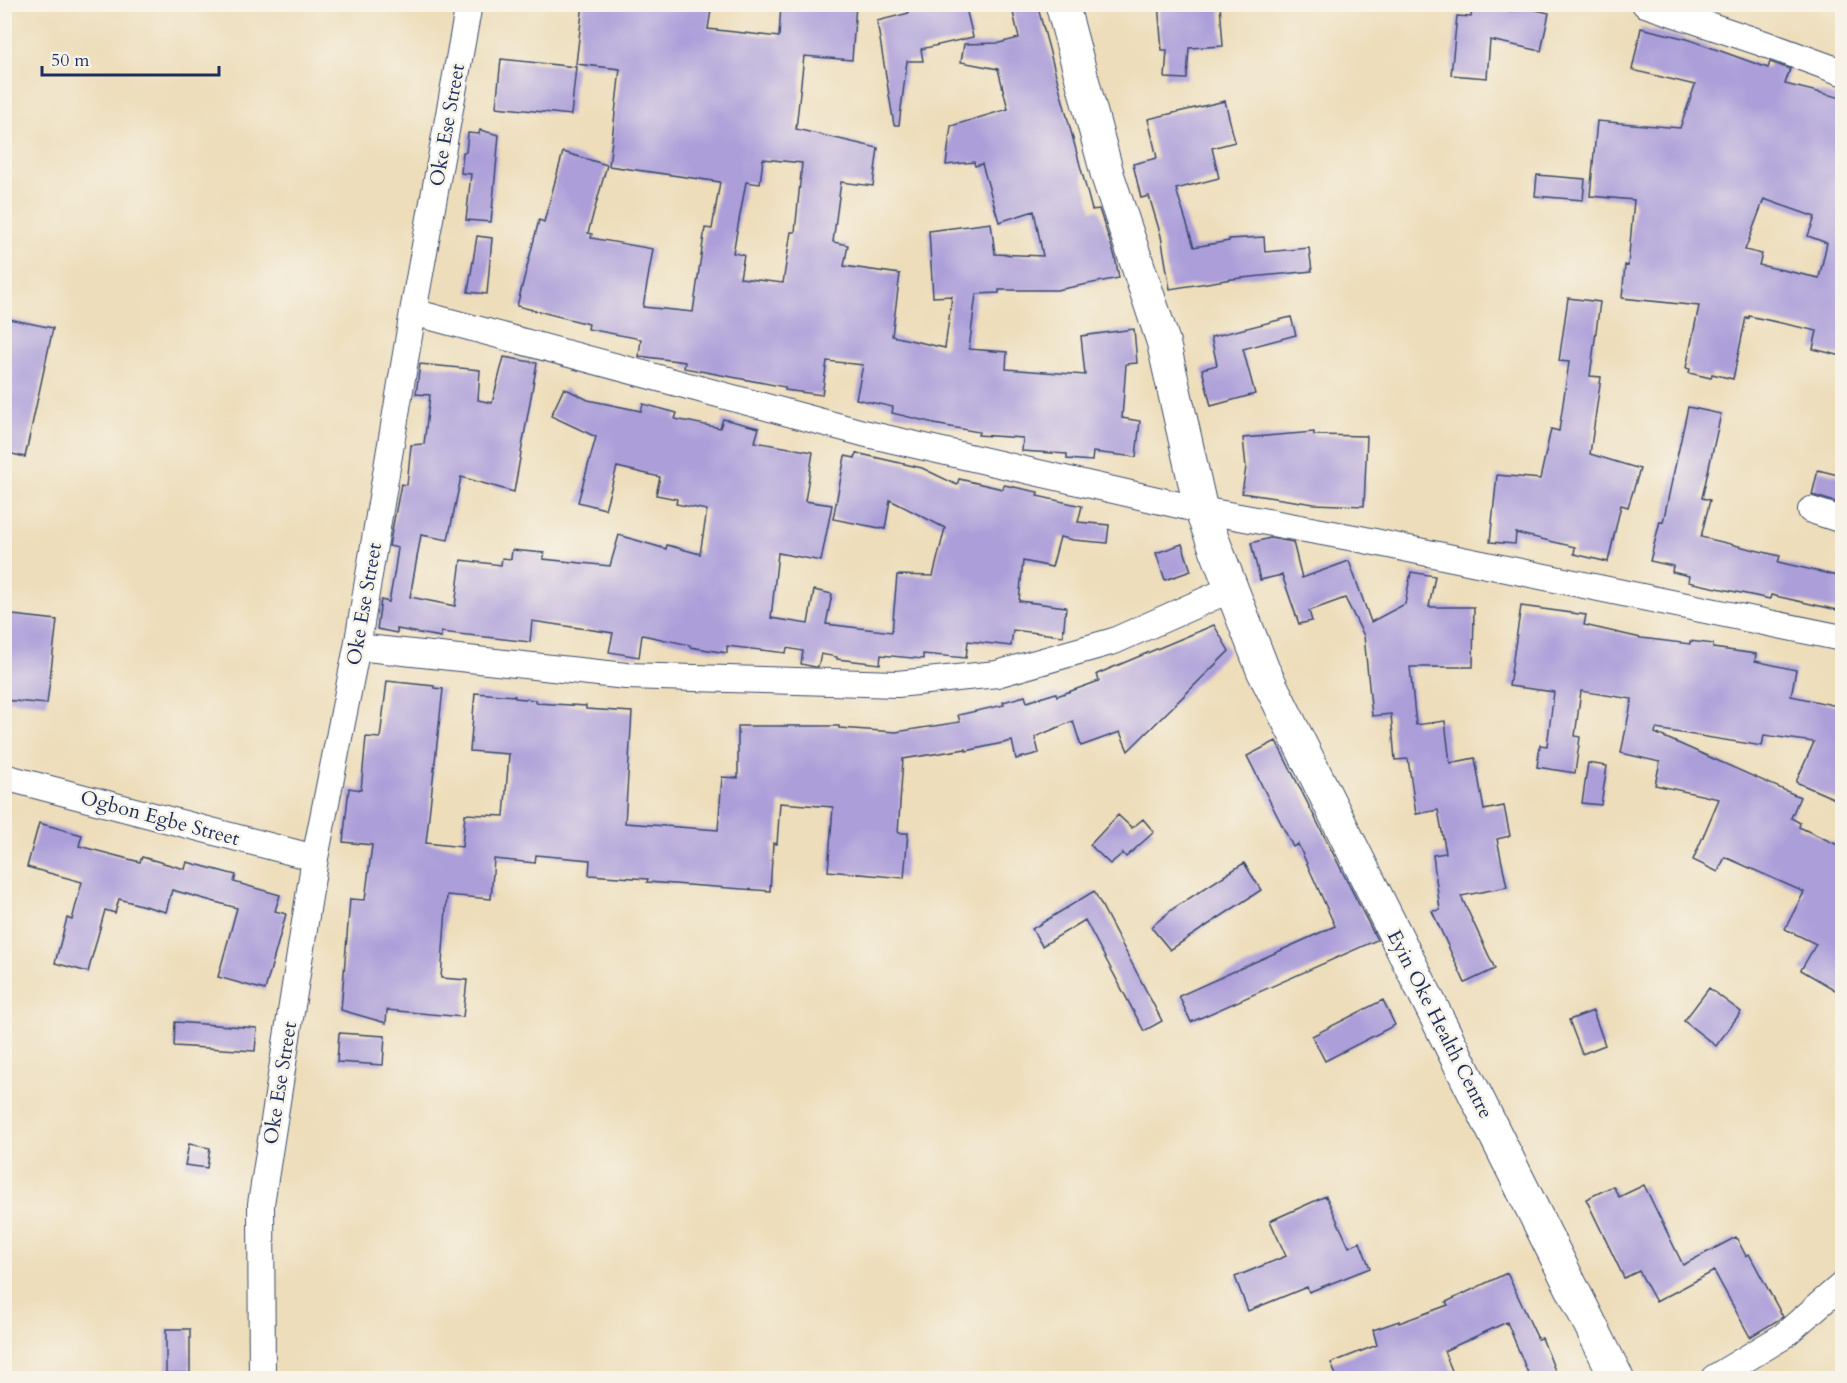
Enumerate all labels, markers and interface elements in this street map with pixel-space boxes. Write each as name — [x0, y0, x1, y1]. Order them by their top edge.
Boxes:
scale bar — [42, 39, 219, 77]
text: 50 m — [51, 48, 90, 73]
street label: Oke Ese Street — [423, 61, 471, 188]
street label: Oke Ese Street — [340, 540, 388, 667]
street label: Ogbon Egbe Street — [77, 784, 243, 852]
street label: Eyin Oke Health Centre — [1381, 925, 1499, 1123]
street label: Oke Ese Street — [257, 1019, 303, 1146]

